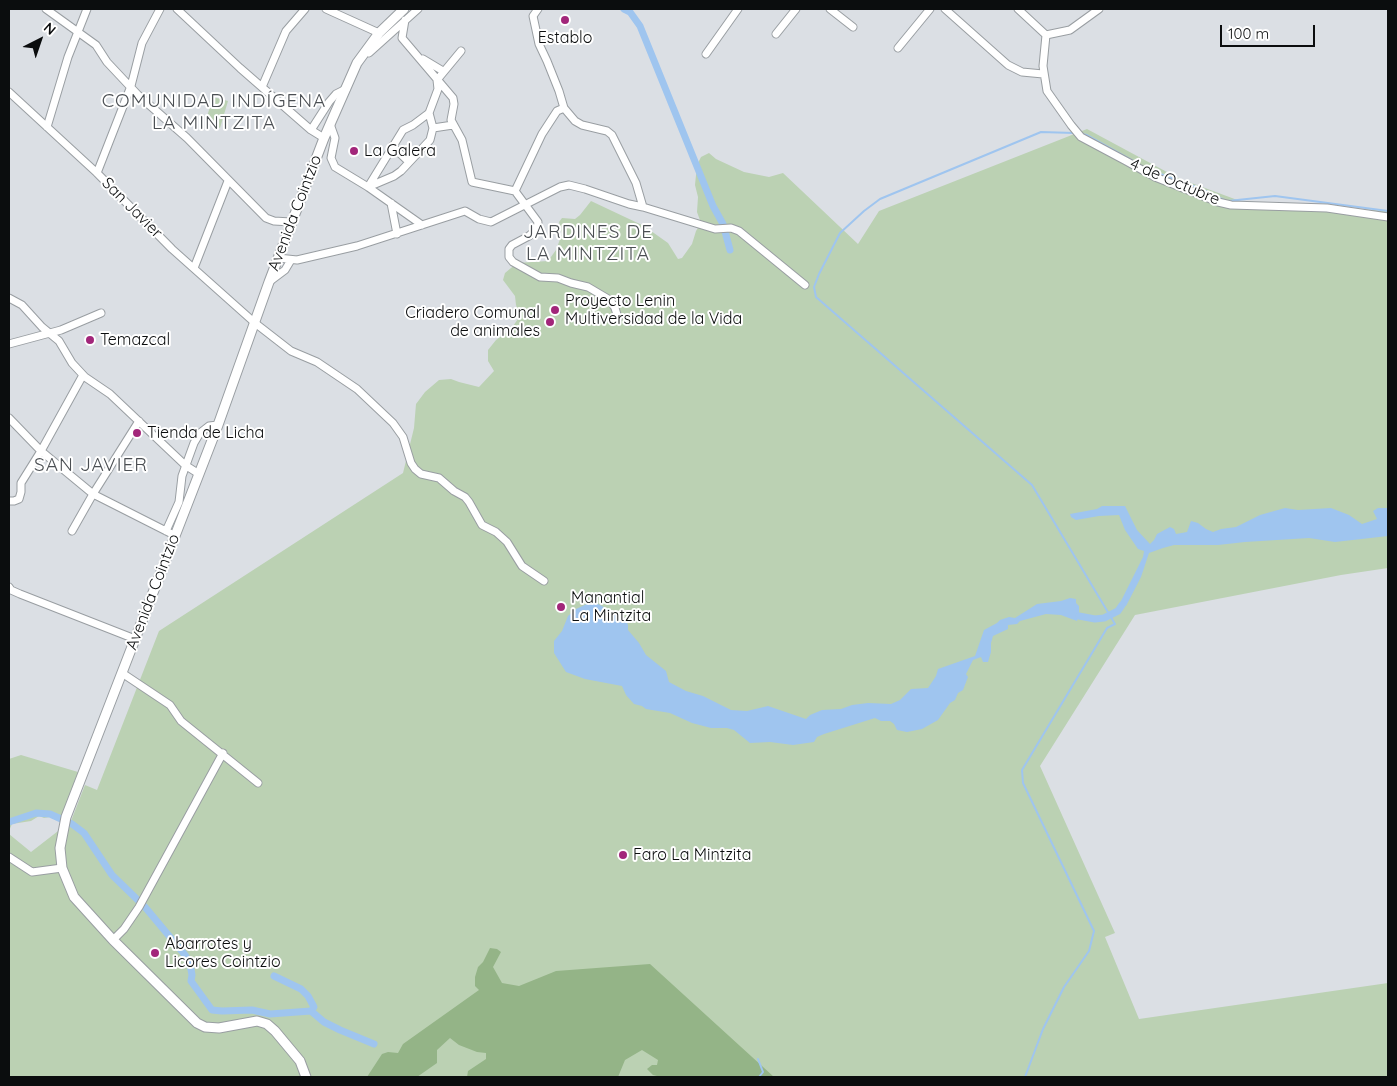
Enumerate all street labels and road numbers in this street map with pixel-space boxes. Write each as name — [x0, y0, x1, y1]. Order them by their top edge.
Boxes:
street label: Avenida Cointzio — [264, 152, 326, 274]
street label: 4 de Octubre — [1127, 154, 1223, 210]
street label: San Javier — [98, 174, 166, 242]
street label: Avenida Cointzio — [122, 531, 184, 653]

